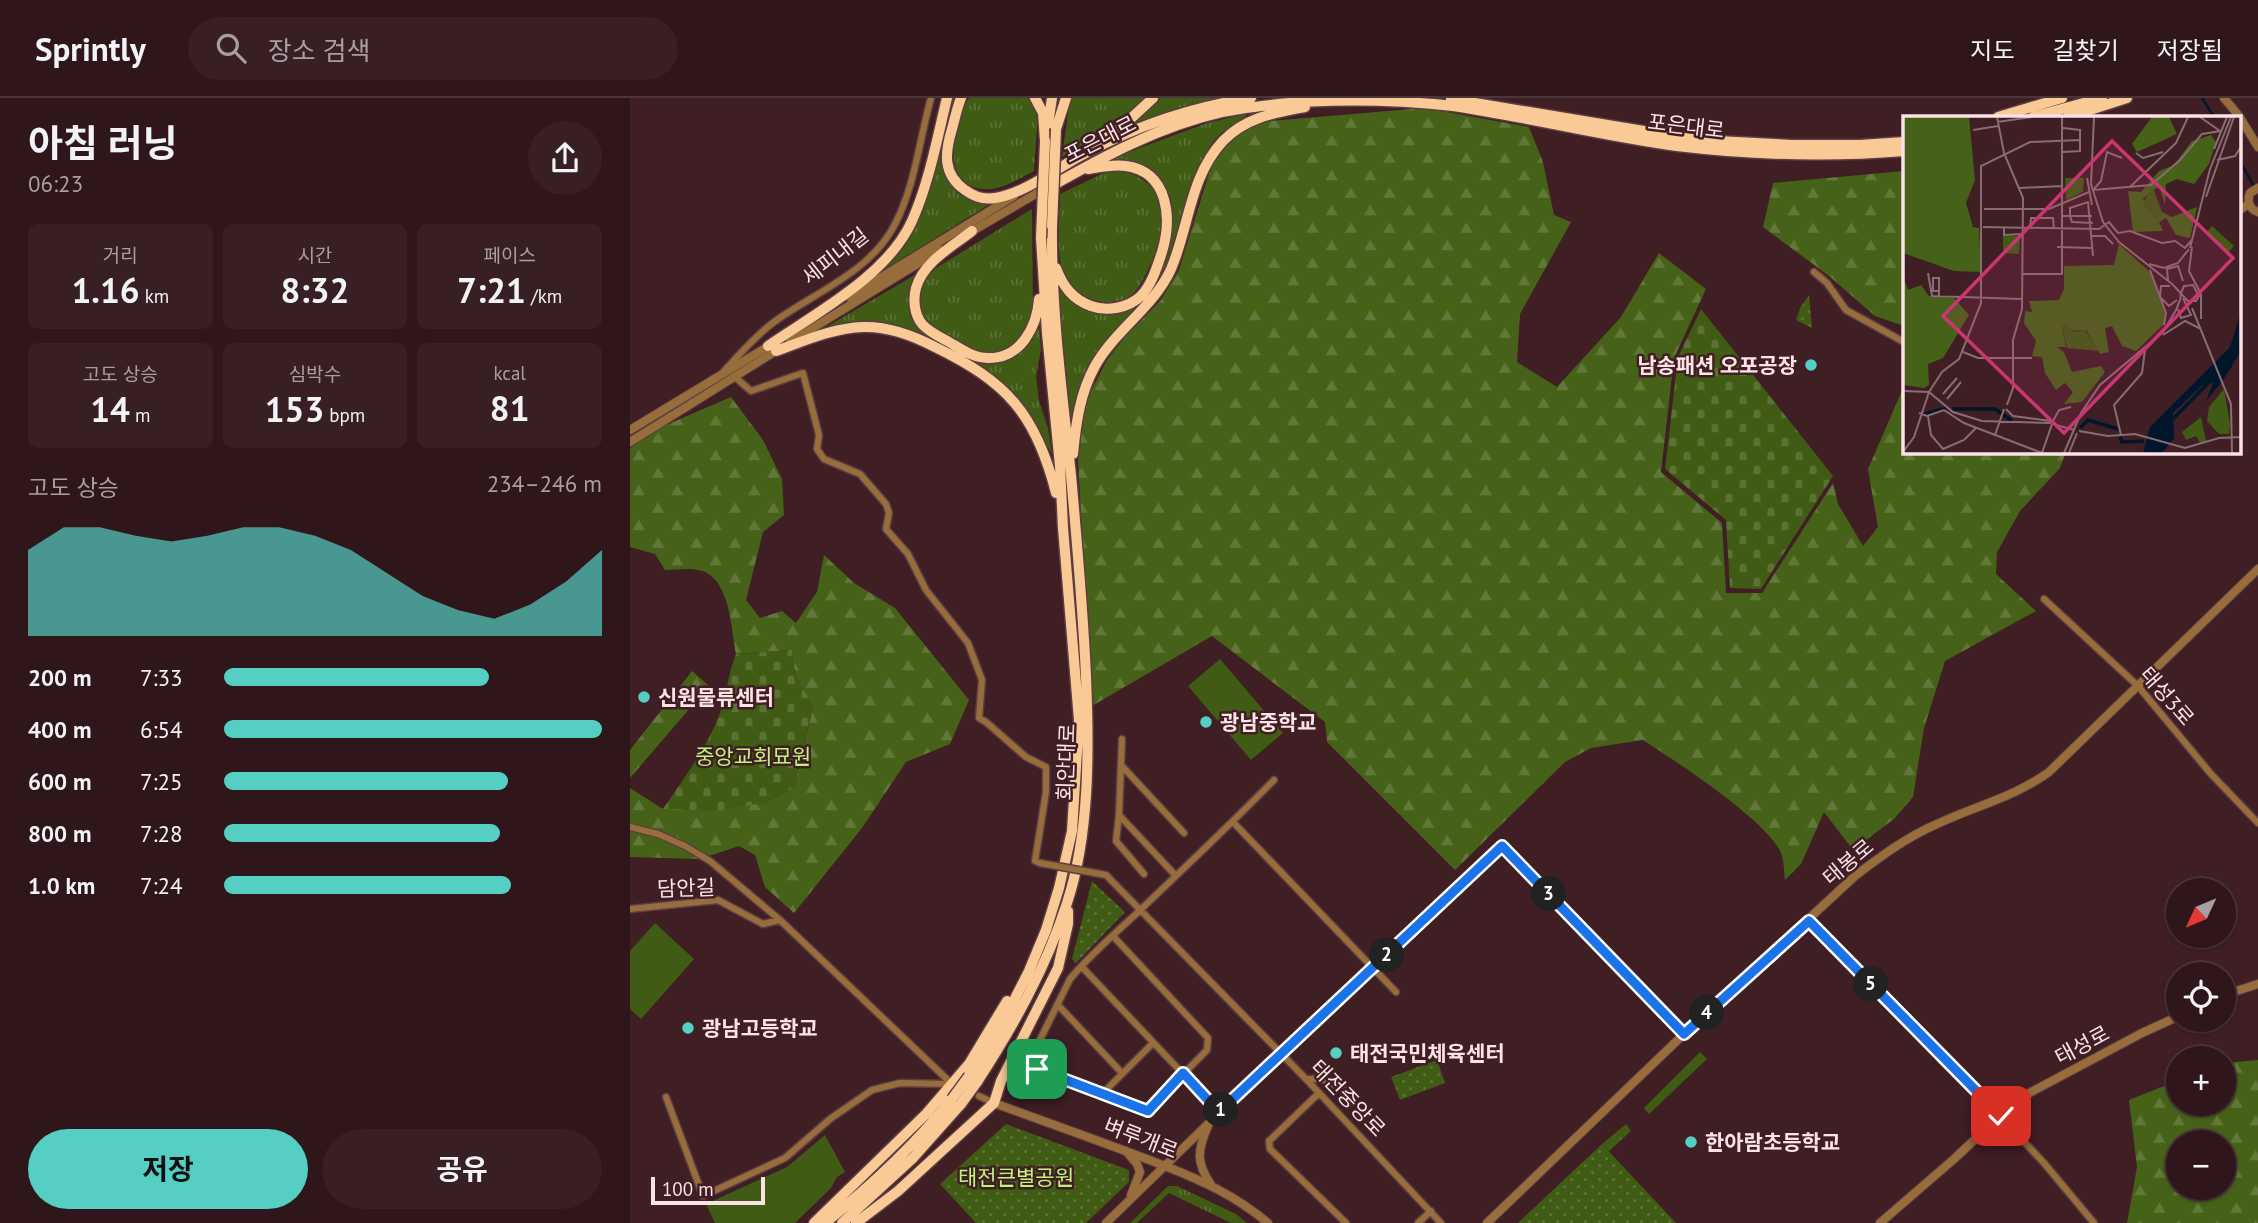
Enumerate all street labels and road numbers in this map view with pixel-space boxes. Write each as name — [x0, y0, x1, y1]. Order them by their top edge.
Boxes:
street label: 포은대로 — [1646, 108, 1726, 144]
street label: 포은대로 — [1059, 109, 1141, 169]
street label: 세피내길 — [796, 222, 874, 290]
street label: 태성3로 — [2134, 661, 2200, 731]
street label: 회안대로 — [1051, 723, 1081, 801]
street label: 태봉로 — [1817, 833, 1879, 891]
street label: 담안길 — [657, 873, 715, 903]
street label: 태성로 — [2050, 1019, 2114, 1071]
street label: 태전중앙로 — [1305, 1054, 1391, 1142]
street label: 벼루개로 — [1100, 1112, 1182, 1164]

